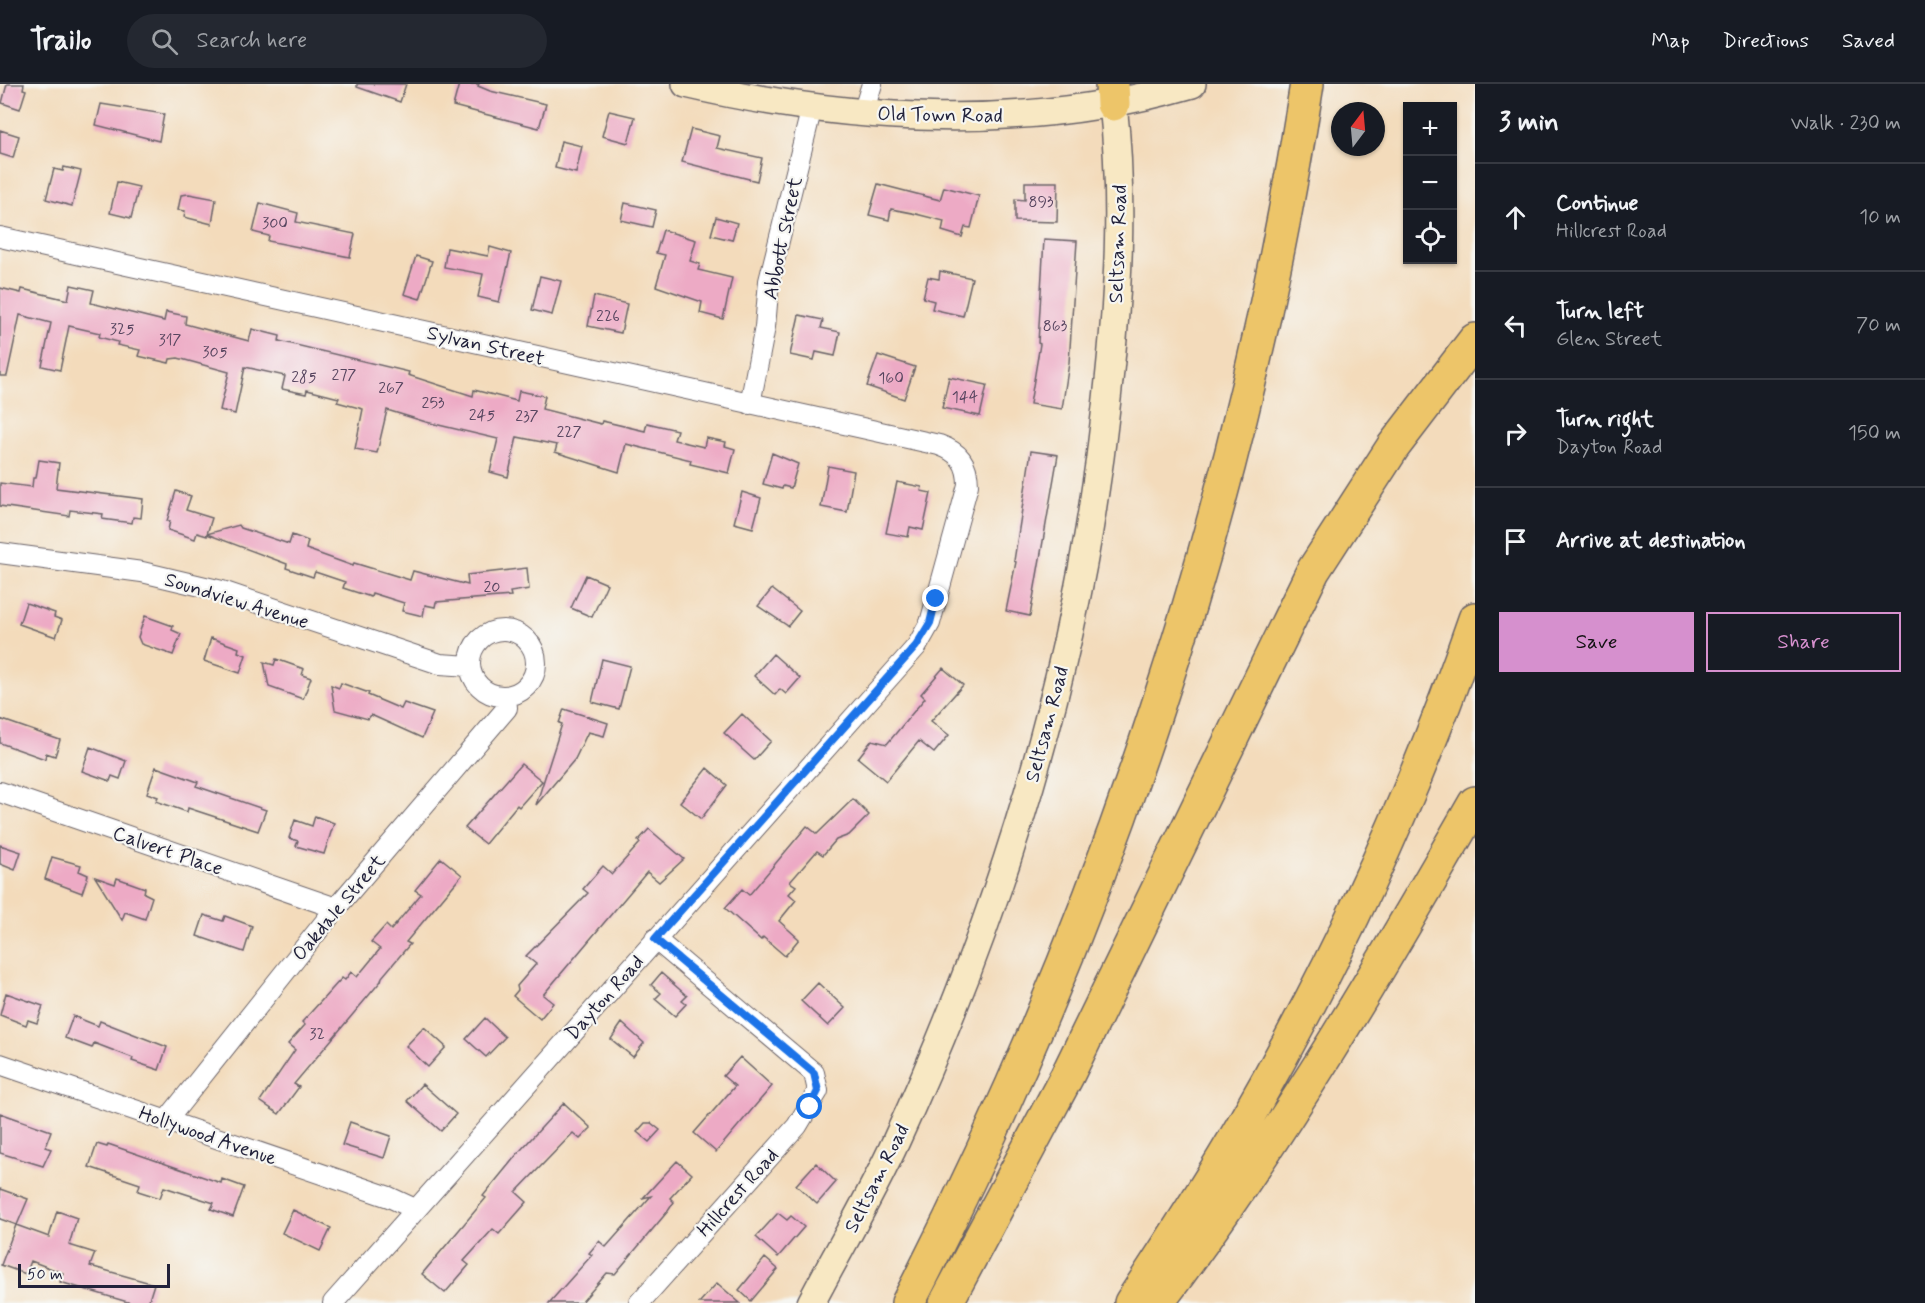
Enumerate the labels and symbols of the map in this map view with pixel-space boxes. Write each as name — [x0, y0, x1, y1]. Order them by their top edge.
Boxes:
street label: Old Town Road — [877, 101, 1003, 130]
north arrow — [1331, 102, 1385, 156]
street label: Abbott Street — [757, 174, 810, 302]
street label: Seltsam Road — [1103, 184, 1134, 304]
house number: 893 — [1028, 192, 1054, 213]
house number: 300 — [262, 213, 288, 234]
house number: 226 — [596, 306, 620, 327]
house number: 863 — [1043, 316, 1068, 337]
house number: 325 — [110, 319, 134, 340]
street label: Sylvan Street — [424, 320, 547, 373]
house number: 317 — [158, 330, 182, 351]
house number: 305 — [202, 342, 228, 363]
house number: 277 — [332, 365, 356, 386]
house number: 285 — [291, 367, 317, 388]
house number: 160 — [878, 368, 904, 389]
house number: 267 — [378, 378, 404, 399]
house number: 144 — [952, 387, 978, 408]
house number: 253 — [422, 393, 445, 414]
house number: 245 — [469, 405, 495, 426]
house number: 237 — [515, 406, 539, 427]
house number: 227 — [556, 422, 582, 443]
street label: Soundview Avenue — [161, 567, 312, 636]
house number: 20 — [484, 577, 501, 598]
route end — [922, 585, 948, 611]
street label: Seltsam Road — [1019, 664, 1076, 785]
street label: Calvert Place — [109, 820, 226, 883]
street label: Oakdale Street — [286, 849, 392, 967]
street label: Dayton Road — [559, 949, 651, 1047]
house number: 32 — [309, 1024, 325, 1045]
route start — [796, 1093, 822, 1119]
street label: Hollywood Avenue — [135, 1100, 280, 1173]
street label: Seltsam Road — [838, 1120, 916, 1238]
street label: Hillcrest Road — [691, 1143, 785, 1243]
scale bar — [18, 1261, 170, 1288]

